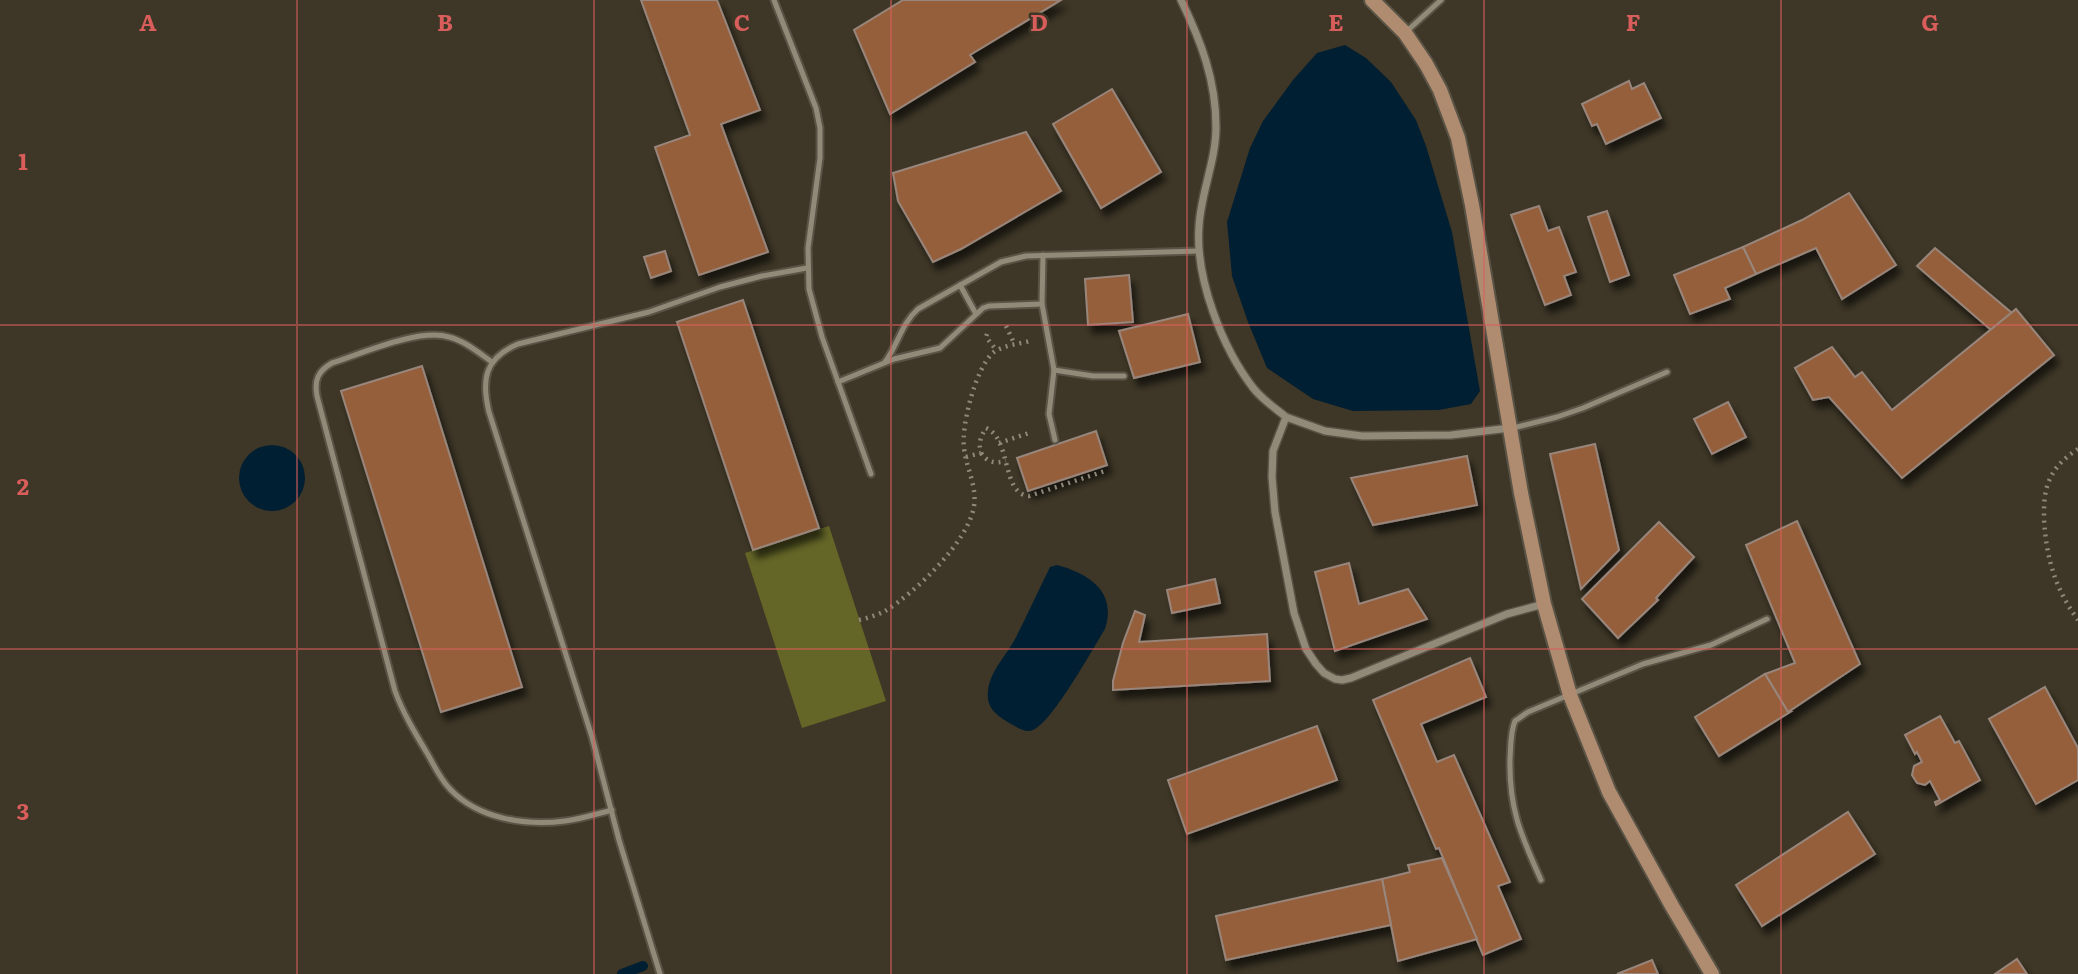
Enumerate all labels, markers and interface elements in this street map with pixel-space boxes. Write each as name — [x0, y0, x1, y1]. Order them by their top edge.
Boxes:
text: A — [139, 4, 157, 38]
text: B — [437, 4, 453, 38]
text: C — [734, 4, 750, 38]
text: D — [1030, 4, 1048, 38]
text: E — [1328, 4, 1344, 38]
text: F — [1626, 4, 1641, 38]
text: G — [1921, 4, 1939, 38]
text: 1 — [18, 143, 28, 177]
text: 2 — [17, 468, 29, 502]
text: 3 — [17, 793, 29, 827]

